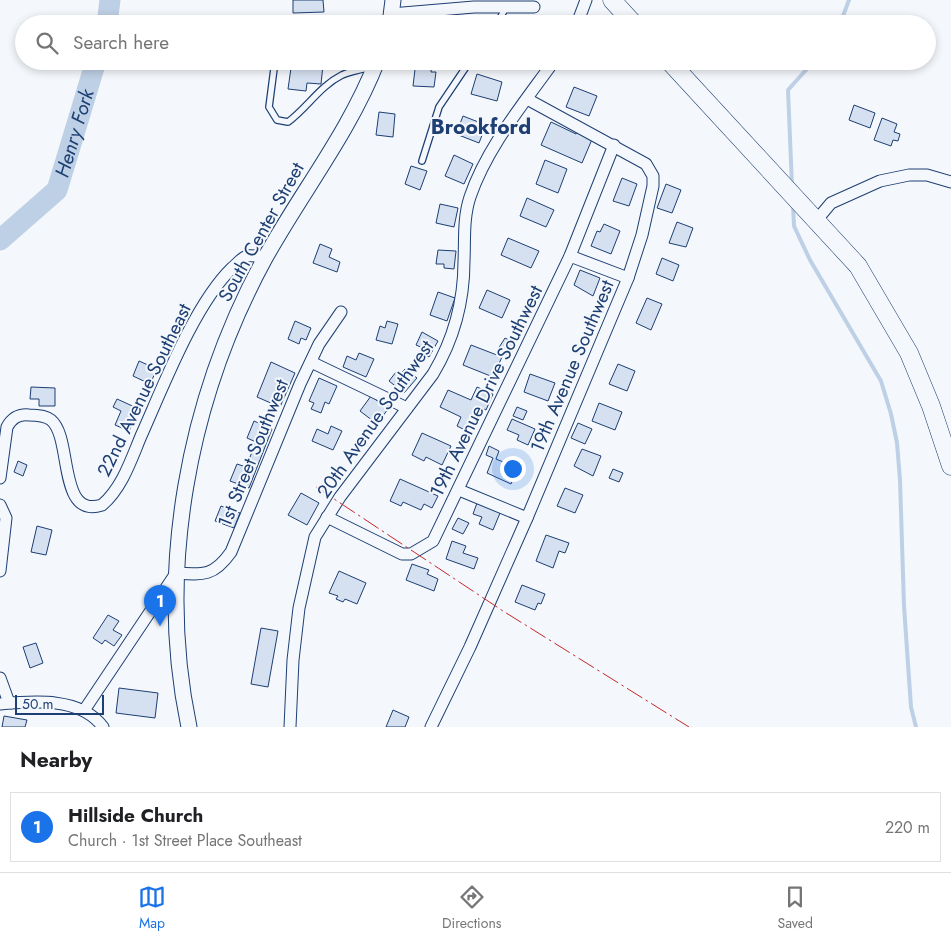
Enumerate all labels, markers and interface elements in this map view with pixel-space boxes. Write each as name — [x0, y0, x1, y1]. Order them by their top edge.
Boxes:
search box — [15, 15, 936, 70]
icon: search — [33, 29, 61, 57]
text: Search here — [73, 29, 169, 56]
water label: Henry Fork — [47, 84, 102, 181]
district label: Brookford — [431, 112, 531, 142]
street label: South Center Street — [211, 157, 311, 307]
street label: 19th Avenue Southwest — [524, 275, 621, 456]
street label: 19th Avenue Drive Southwest — [423, 280, 549, 501]
street label: 22nd Avenue Southeast — [90, 299, 198, 481]
street label: 20th Avenue Southwest — [310, 334, 440, 503]
street label: 1st Street Southwest — [211, 375, 295, 531]
your location — [500, 456, 526, 482]
pin: 1 — [144, 585, 176, 626]
scale bar — [15, 692, 104, 715]
text: 50 m — [22, 694, 53, 714]
text: Nearby — [20, 745, 92, 775]
text: Hillside Church — [68, 802, 203, 829]
text: 1 — [33, 816, 41, 839]
text: 220 m — [885, 816, 930, 839]
text: Church · 1st Street Place Southeast — [68, 829, 302, 852]
tab: Map — [138, 883, 166, 933]
tab: Directions — [442, 883, 501, 933]
tab: Saved — [777, 883, 813, 933]

